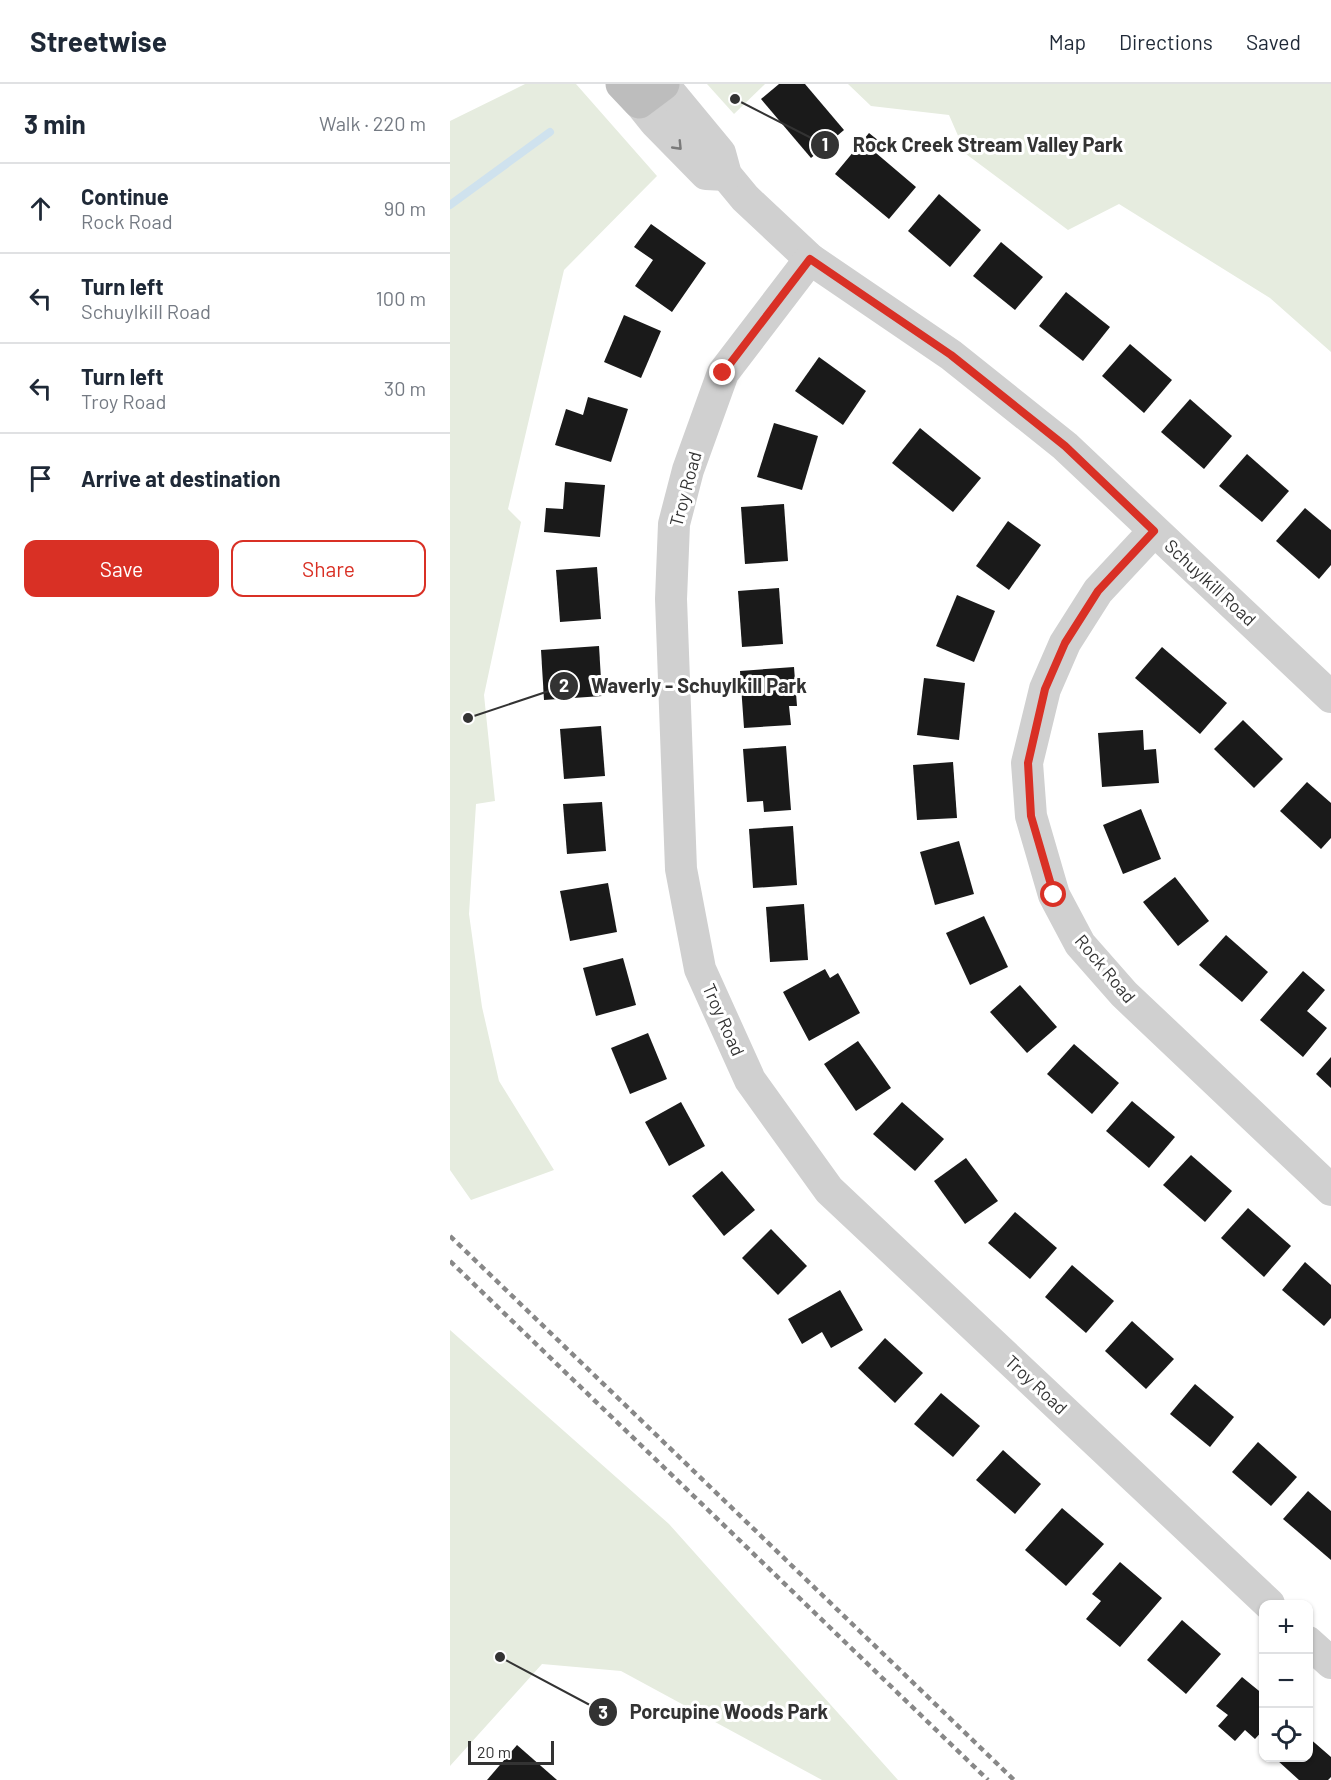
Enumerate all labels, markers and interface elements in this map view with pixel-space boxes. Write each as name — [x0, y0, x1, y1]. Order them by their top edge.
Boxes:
text: Streetwise — [30, 24, 167, 58]
text: Map — [1049, 29, 1086, 54]
text: Directions — [1119, 29, 1213, 54]
text: Saved — [1246, 29, 1301, 54]
text: 3 min — [24, 108, 86, 139]
text: Walk · 220 m — [319, 111, 426, 135]
callout: Rock Creek Stream Valley Park — [810, 126, 1135, 164]
text: Rock Creek Stream Valley Park — [853, 132, 1124, 156]
text: 1 — [822, 133, 828, 155]
one-way arrow — [671, 140, 682, 150]
text: Continue — [81, 183, 169, 209]
icon: ahead — [24, 192, 57, 225]
text: 90 m — [384, 196, 426, 220]
text: Rock Road — [81, 209, 173, 233]
text: Turn left — [81, 273, 164, 299]
icon: left — [24, 282, 57, 315]
text: 100 m — [376, 286, 426, 310]
text: Schuylkill Road — [81, 299, 211, 323]
route end — [709, 359, 735, 385]
text: Turn left — [81, 363, 164, 389]
icon: left — [24, 372, 57, 405]
text: 30 m — [384, 376, 426, 400]
text: Troy Road — [81, 389, 166, 413]
street label: Troy Road — [664, 449, 706, 529]
icon: arrive — [24, 462, 57, 495]
text: Arrive at destination — [81, 465, 280, 491]
street label: Schuylkill Road — [1160, 534, 1261, 630]
button: Save — [24, 540, 219, 597]
button: Share — [231, 540, 426, 597]
callout: Waverly - Schuylkill Park — [549, 667, 819, 705]
text: Waverly - Schuylkill Park — [591, 673, 807, 697]
text: 2 — [559, 674, 569, 696]
route start — [1040, 881, 1066, 907]
street label: Rock Road — [1071, 930, 1141, 1007]
street label: Troy Road — [698, 980, 750, 1059]
street label: Troy Road — [1001, 1350, 1072, 1419]
map controls — [1259, 1600, 1313, 1762]
button: + — [1259, 1600, 1313, 1654]
button: − — [1259, 1654, 1313, 1708]
callout: Porcupine Woods Park — [588, 1693, 841, 1731]
text: Porcupine Woods Park — [630, 1699, 829, 1723]
text: 3 — [598, 1701, 608, 1723]
button: locate — [1259, 1708, 1313, 1762]
scale bar — [468, 1738, 554, 1766]
text: 20 m — [477, 1742, 511, 1761]

